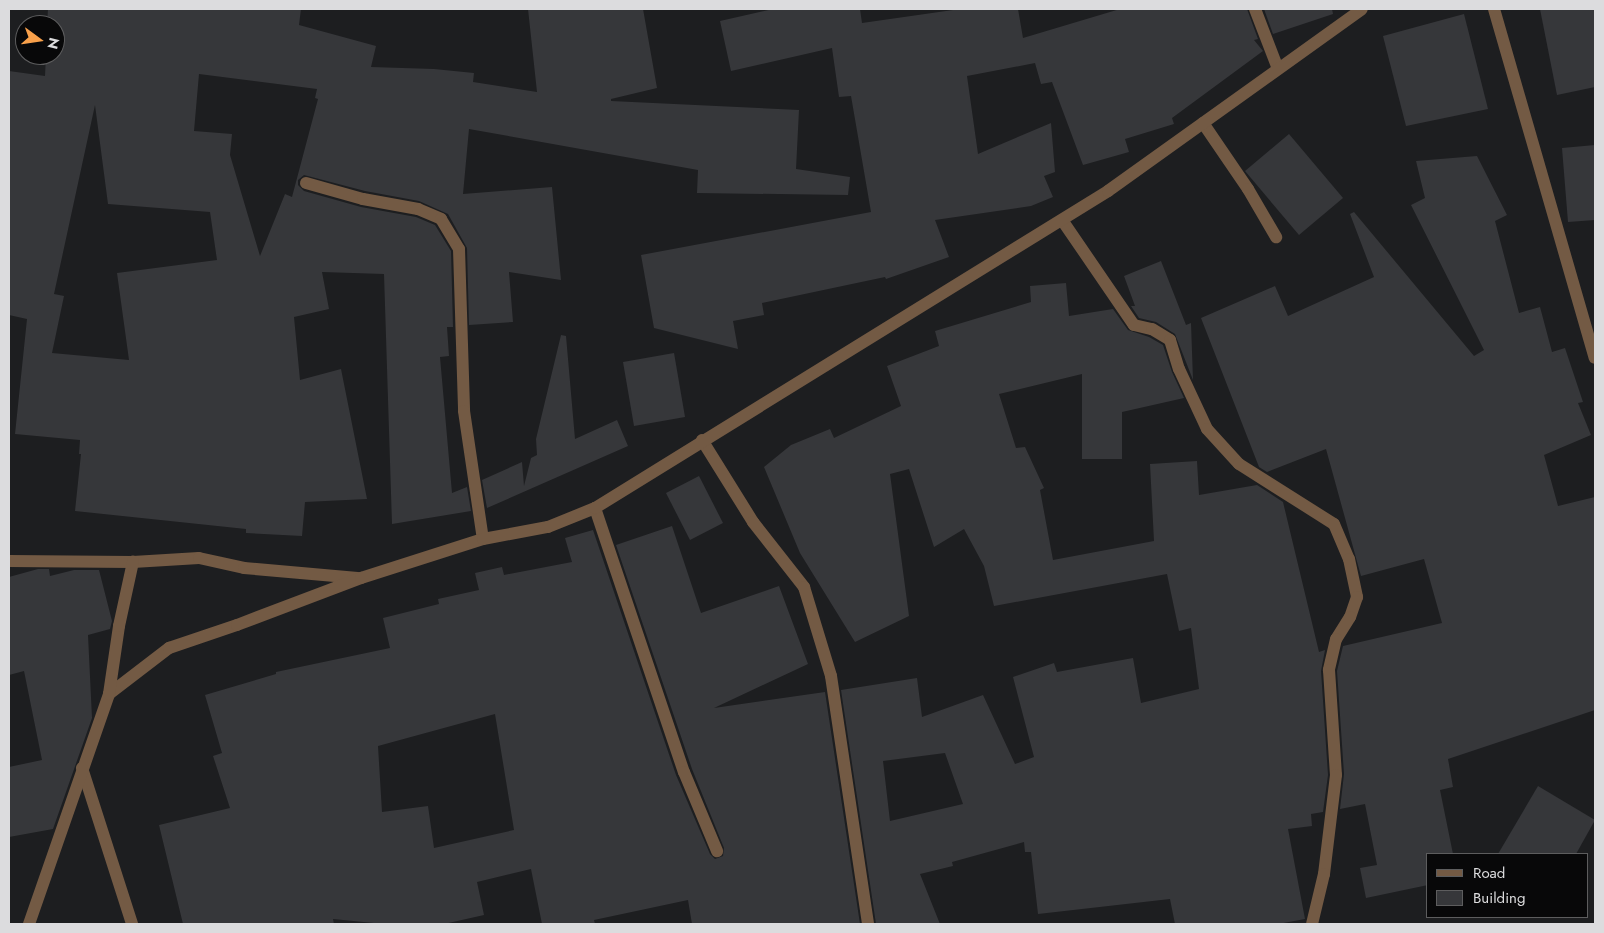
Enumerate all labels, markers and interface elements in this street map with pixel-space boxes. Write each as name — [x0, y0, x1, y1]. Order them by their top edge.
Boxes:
north arrow — [15, 15, 65, 65]
text: N — [43, 36, 65, 51]
legend — [1426, 853, 1589, 918]
text: Road — [1473, 862, 1505, 884]
text: Building — [1473, 887, 1525, 909]

